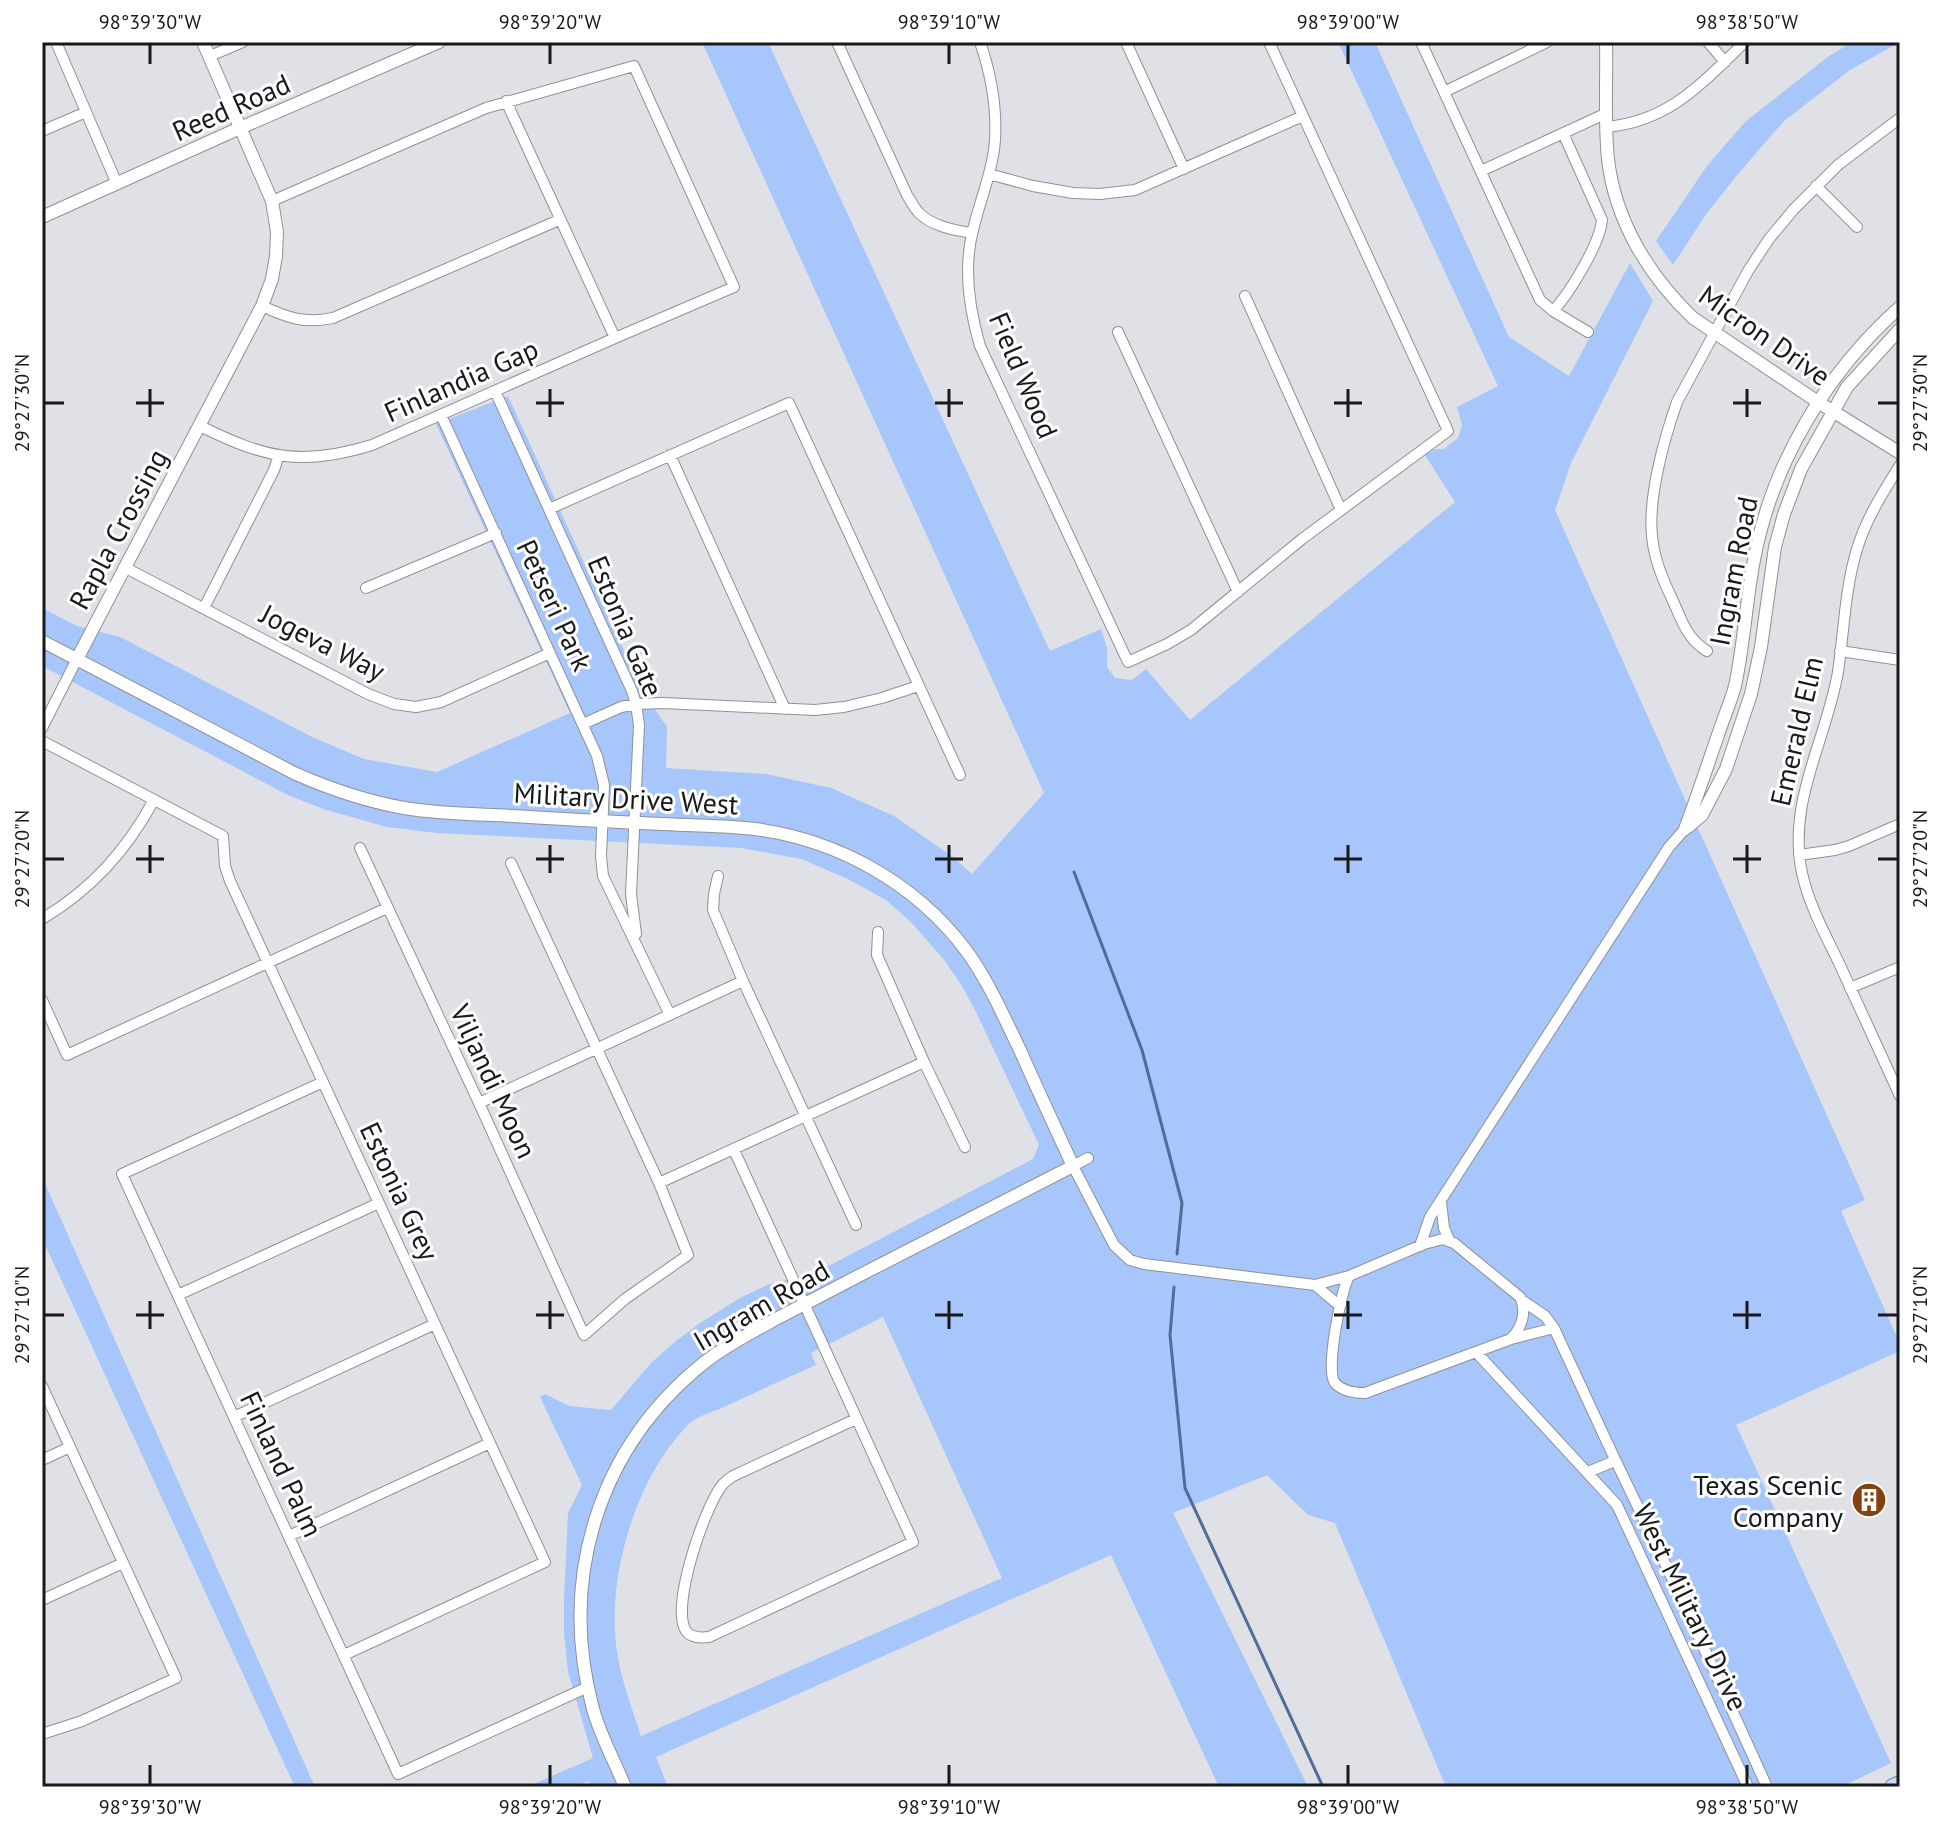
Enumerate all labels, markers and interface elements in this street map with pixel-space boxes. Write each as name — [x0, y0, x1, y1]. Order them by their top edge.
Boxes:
text: 98°39'30"W — [99, 9, 202, 35]
text: 98°39'20"W — [499, 9, 602, 35]
text: 98°39'10"W — [898, 9, 1001, 35]
text: 98°39'00"W — [1297, 9, 1400, 35]
text: 98°38'50"W — [1696, 9, 1799, 35]
street label: Reed Road — [166, 65, 296, 149]
street label: Micron Drive — [1692, 276, 1838, 394]
street label: Field Wood — [981, 306, 1067, 444]
street label: Finlandia Gap — [378, 330, 544, 430]
text: 29°27'30"N — [9, 354, 35, 452]
text: 29°27'30"N — [1907, 354, 1933, 452]
street label: Rapla Crossing — [60, 442, 176, 616]
street label: Ingram Road — [1700, 493, 1766, 649]
street label: Petseri Park — [509, 534, 602, 677]
street label: Estonia Gate — [580, 550, 672, 702]
street label: Jogeva Way — [254, 594, 392, 689]
street label: Emerald Elm — [1761, 653, 1831, 809]
street label: Military Drive West — [513, 774, 740, 822]
text: 29°27'20"N — [9, 810, 35, 908]
text: 29°27'20"N — [1907, 810, 1933, 908]
street label: Viljandi Moon — [442, 997, 546, 1164]
street label: Estonia Grey — [352, 1116, 448, 1266]
street label: Ingram Road — [686, 1251, 836, 1359]
text: 29°27'10"N — [9, 1266, 35, 1364]
text: 29°27'10"N — [1907, 1266, 1933, 1364]
street label: Finland Palm — [232, 1385, 332, 1543]
place label: Texas Scenic Company — [1693, 1466, 1843, 1535]
building icon: Texas Scenic Company — [1850, 1481, 1888, 1519]
street label: West Military Drive — [1625, 1498, 1757, 1716]
text: 98°39'30"W — [99, 1794, 202, 1820]
text: 98°39'20"W — [499, 1794, 602, 1820]
text: 98°39'10"W — [898, 1794, 1001, 1820]
text: 98°39'00"W — [1297, 1794, 1400, 1820]
text: 98°38'50"W — [1696, 1794, 1799, 1820]

